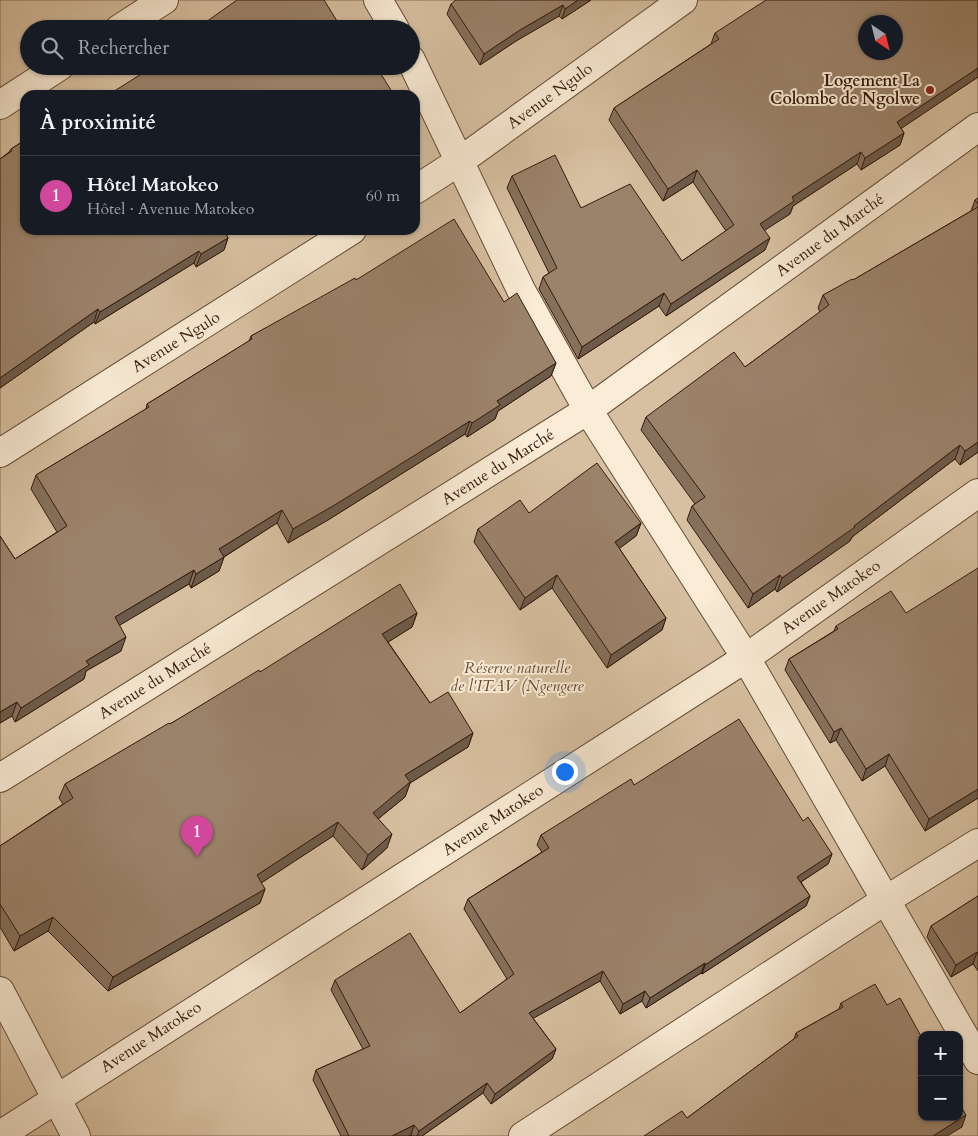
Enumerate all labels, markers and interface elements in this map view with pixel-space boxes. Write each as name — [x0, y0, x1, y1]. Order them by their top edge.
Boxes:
north arrow — [858, 15, 903, 60]
search box — [20, 20, 420, 75]
icon: search — [38, 34, 66, 62]
text: Rechercher — [78, 35, 169, 61]
street label: Avenue Ngulo — [503, 57, 597, 134]
place label: Logement La Colombe de Ngolwe — [770, 70, 920, 110]
marker: Logement La Colombe de Ngolwe — [924, 84, 936, 96]
text: À proximité — [40, 108, 156, 137]
text: Hôtel Matokeo — [87, 172, 219, 198]
text: 1 — [52, 185, 60, 207]
text: 60 m — [366, 185, 400, 207]
street label: Avenue du Marché — [771, 188, 889, 282]
text: Hôtel · Avenue Matokeo — [87, 198, 254, 220]
street label: Avenue Ngulo — [128, 306, 225, 378]
street label: Avenue du Marché — [437, 424, 559, 510]
street label: Avenue Matokeo — [777, 554, 885, 639]
street label: Avenue du Marché — [94, 638, 216, 724]
park label: Réserve naturelle de l'ITAV (Ngengere — [450, 657, 585, 697]
your location — [552, 759, 578, 785]
street label: Avenue Matokeo — [438, 779, 548, 861]
pin: 1 — [181, 816, 213, 857]
street label: Avenue Matokeo — [96, 996, 206, 1078]
map controls — [918, 1031, 963, 1121]
button: + — [918, 1031, 963, 1076]
button: − — [918, 1076, 963, 1121]

